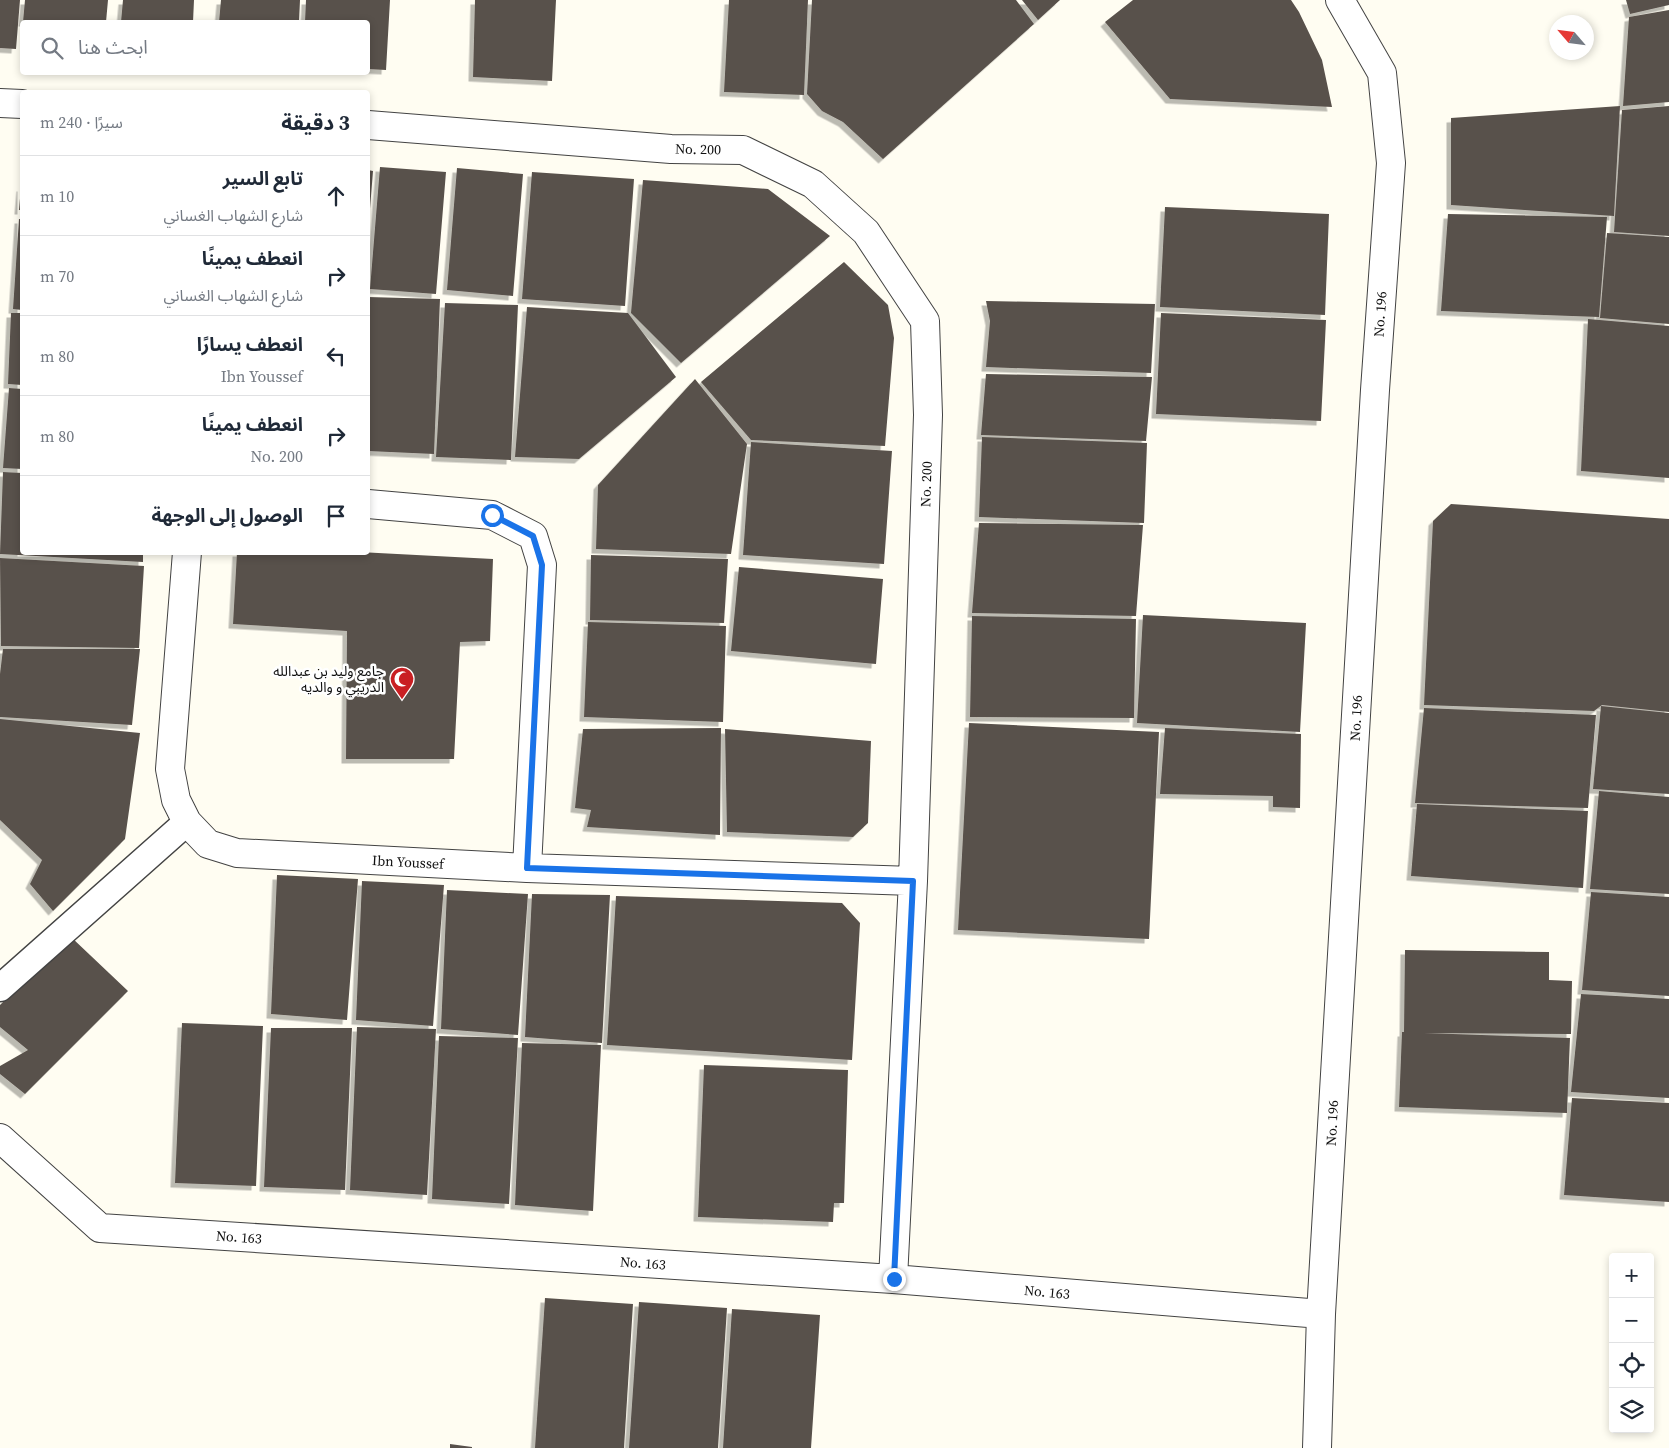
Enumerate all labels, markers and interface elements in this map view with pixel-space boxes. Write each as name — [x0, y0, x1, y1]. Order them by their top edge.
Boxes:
north arrow — [1549, 15, 1594, 60]
search box — [20, 20, 370, 75]
icon: search — [38, 34, 66, 62]
text: ابحث هنا — [78, 34, 148, 60]
text: 3 دقيقة — [281, 108, 350, 137]
text: سيرًا · 240 m — [40, 111, 123, 133]
street label: No. 200 — [675, 139, 721, 159]
text: تابع السير — [223, 165, 303, 191]
icon: ahead — [322, 182, 350, 210]
text: 10 m — [40, 185, 74, 207]
text: شارع الشهاب الغساني — [163, 204, 303, 226]
text: انعطف يمينًا — [202, 245, 303, 271]
icon: right — [322, 262, 350, 290]
text: 70 m — [40, 265, 74, 287]
text: شارع الشهاب الغساني — [163, 284, 303, 306]
street label: No. 196 — [1368, 290, 1392, 338]
text: انعطف يسارًا — [197, 331, 303, 357]
icon: left — [322, 342, 350, 370]
text: 80 m — [40, 345, 74, 367]
text: Ibn Youssef — [221, 365, 303, 387]
text: انعطف يمينًا — [202, 411, 303, 437]
icon: right — [322, 422, 350, 450]
text: 80 m — [40, 425, 74, 447]
text: No. 200 — [250, 445, 303, 467]
street label: No. 200 — [915, 461, 937, 507]
text: الوصول إلى الوجهة — [151, 502, 303, 528]
icon: arrive — [322, 502, 350, 530]
route start — [481, 504, 504, 527]
place label: جامع وليد بن عبدالله الدريبي و والديه — [273, 661, 384, 698]
mosque icon: جامع وليد بن عبدالله الدريبي و والديه — [389, 666, 415, 700]
street label: No. 196 — [1345, 695, 1367, 741]
street label: Ibn Youssef — [372, 850, 446, 874]
street label: No. 196 — [1321, 1100, 1343, 1146]
street label: No. 163 — [215, 1225, 263, 1249]
street label: No. 163 — [619, 1251, 667, 1275]
map controls — [1609, 1253, 1654, 1433]
button: + — [1609, 1253, 1654, 1298]
route end — [883, 1268, 906, 1291]
street label: No. 163 — [1023, 1280, 1071, 1304]
button: − — [1609, 1298, 1654, 1343]
button: locate — [1609, 1343, 1654, 1388]
button: layers — [1609, 1388, 1654, 1433]

